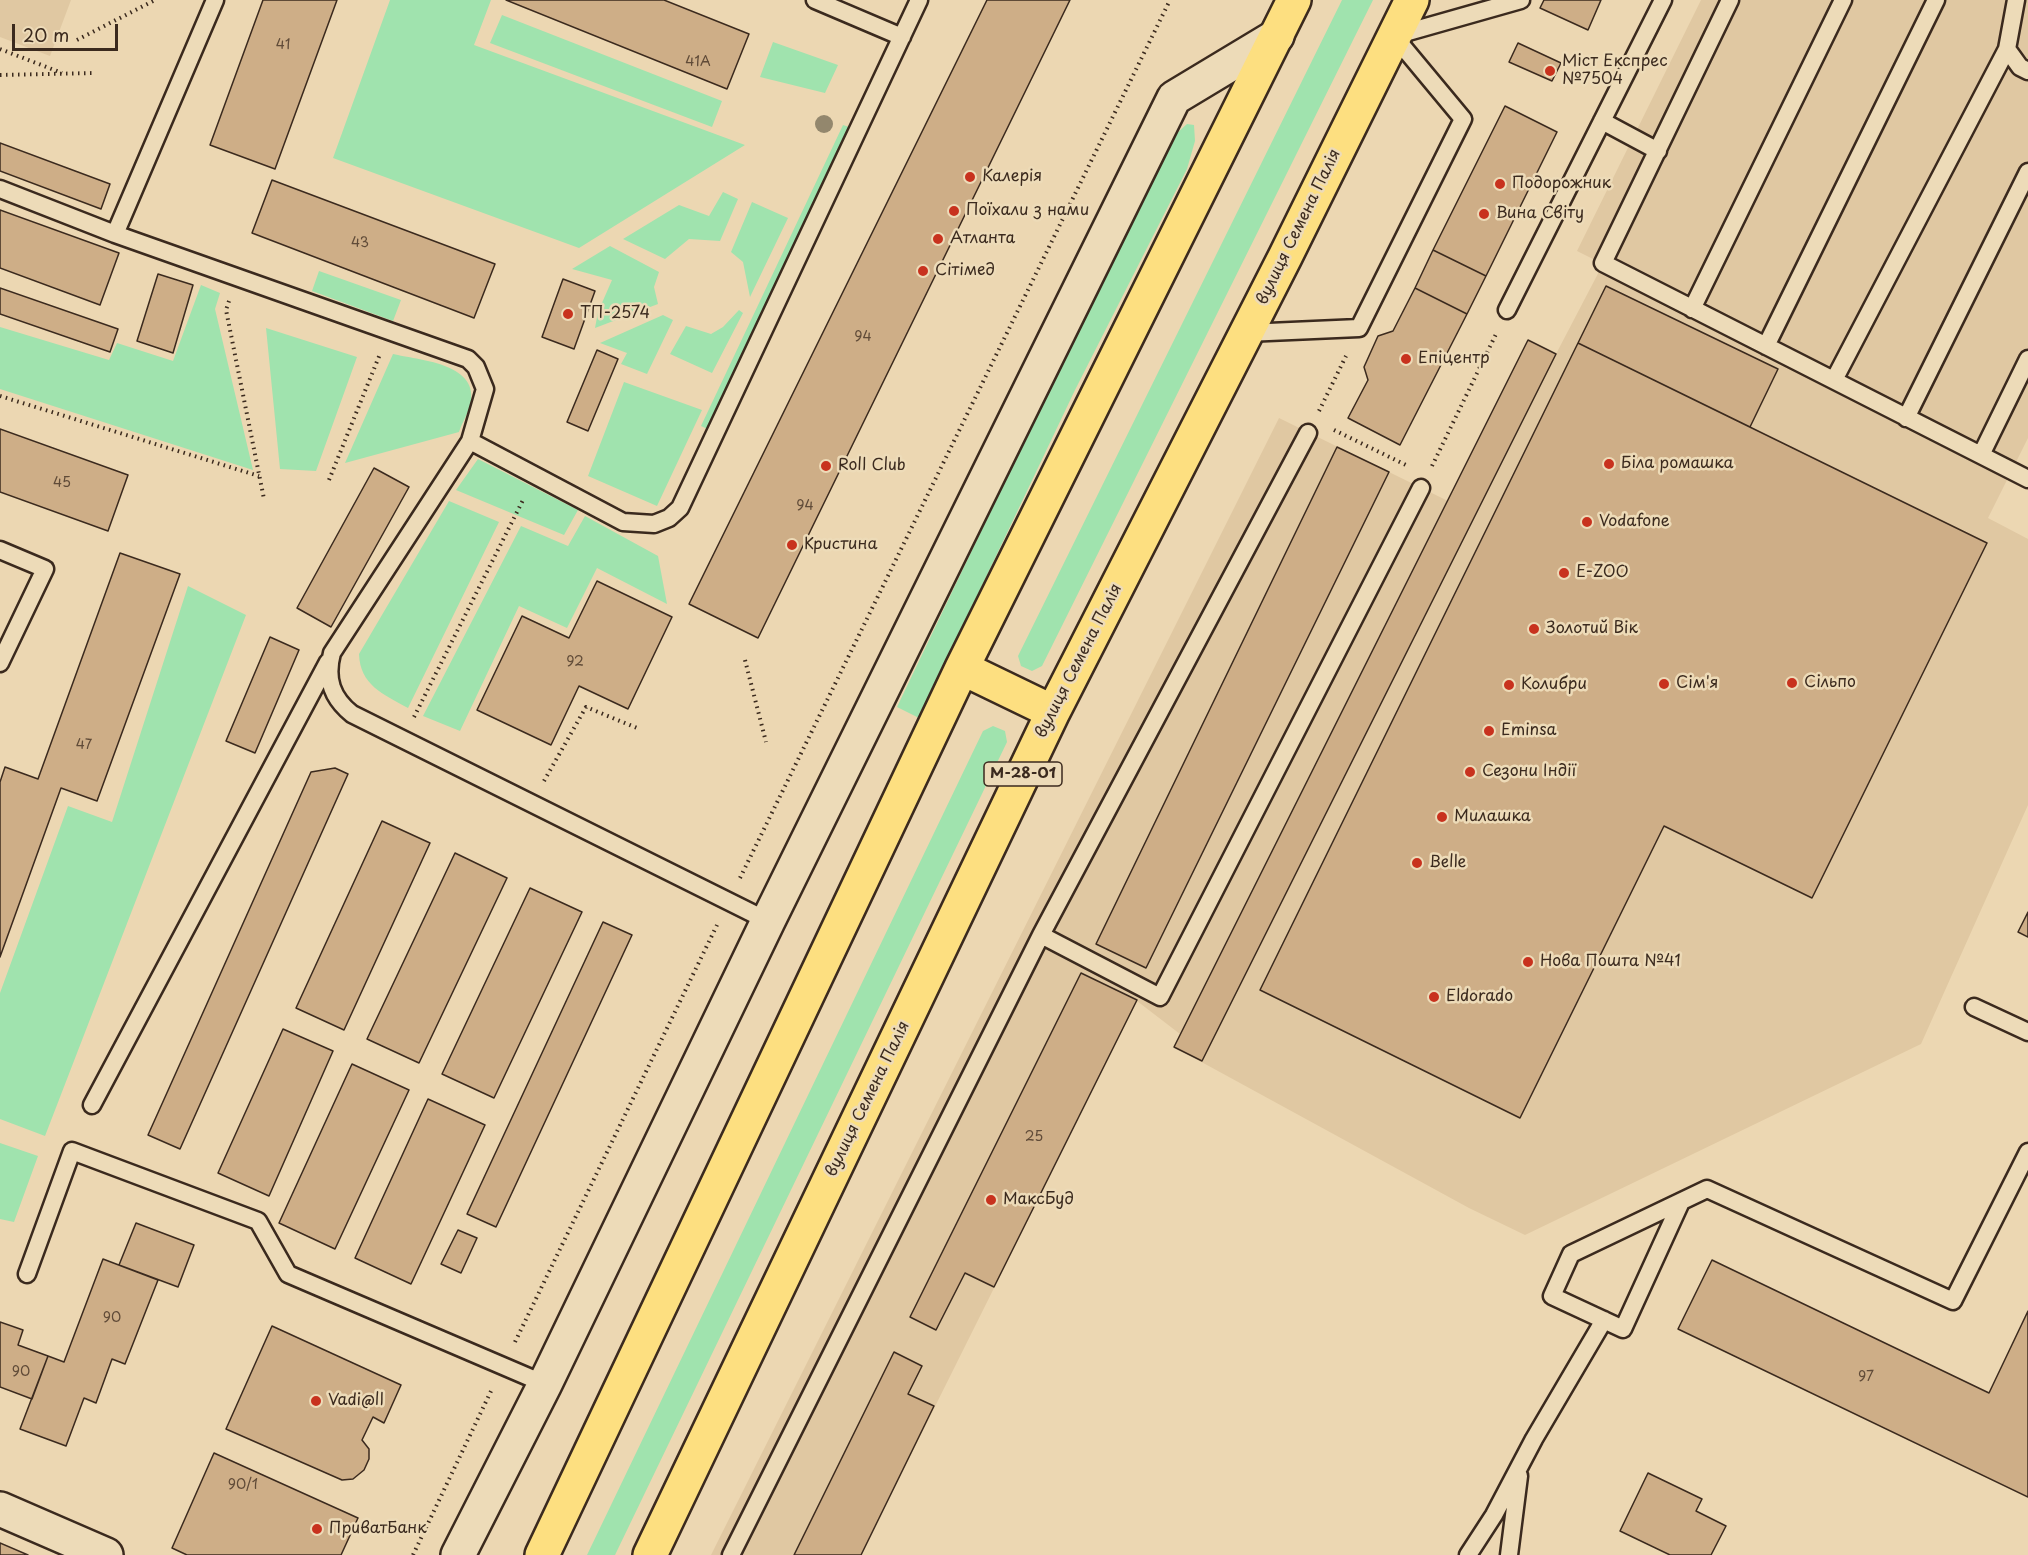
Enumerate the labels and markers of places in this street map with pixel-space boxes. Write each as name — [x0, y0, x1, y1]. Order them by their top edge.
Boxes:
place label: Міст Експрес №7504 — [1562, 52, 1668, 90]
marker: Міст Експрес №7504 — [1543, 64, 1557, 78]
place label: Калерія — [982, 167, 1042, 187]
marker: Калерія — [963, 170, 977, 184]
place label: Подорожник — [1512, 174, 1611, 194]
marker: Подорожник — [1493, 177, 1507, 191]
place label: Поїхали з нами — [966, 201, 1089, 221]
marker: Поїхали з нами — [947, 204, 961, 218]
place label: Вина Світу — [1496, 204, 1584, 224]
marker: Вина Світу — [1477, 207, 1491, 221]
place label: Атланта — [950, 229, 1015, 249]
marker: Атланта — [931, 232, 945, 246]
place label: Сітімед — [935, 261, 995, 281]
marker: Сітімед — [916, 264, 930, 278]
place label: ТП-2574 — [580, 304, 650, 324]
marker: ТП-2574 — [561, 307, 575, 321]
place label: Епіцентр — [1418, 349, 1490, 369]
marker: Епіцентр — [1399, 352, 1413, 366]
place label: Біла ромашка — [1621, 454, 1734, 474]
place label: Roll Club — [838, 456, 906, 476]
marker: Біла ромашка — [1602, 457, 1616, 471]
marker: Roll Club — [819, 459, 833, 473]
place label: Vodafone — [1599, 512, 1670, 532]
marker: Vodafone — [1580, 515, 1594, 529]
place label: Кристина — [804, 535, 878, 555]
marker: Кристина — [785, 538, 799, 552]
place label: E-ZOO — [1576, 563, 1629, 583]
marker: E-ZOO — [1557, 566, 1571, 580]
place label: Золотий Вік — [1546, 619, 1638, 639]
marker: Золотий Вік — [1527, 622, 1541, 636]
place label: Сільпо — [1804, 673, 1856, 693]
place label: Сім'я — [1676, 674, 1718, 694]
place label: Колибри — [1521, 675, 1587, 695]
marker: Сільпо — [1785, 676, 1799, 690]
marker: Сім'я — [1657, 677, 1671, 691]
marker: Колибри — [1502, 678, 1516, 692]
place label: Eminsa — [1501, 721, 1556, 741]
marker: Eminsa — [1482, 724, 1496, 738]
place label: Сезони Індії — [1482, 762, 1576, 782]
marker: Сезони Індії — [1463, 765, 1477, 779]
place label: Милашка — [1454, 807, 1531, 827]
marker: Милашка — [1435, 810, 1449, 824]
place label: Belle — [1429, 853, 1466, 873]
marker: Belle — [1410, 856, 1424, 870]
place label: Нова Пошта №41 — [1540, 952, 1681, 972]
marker: Нова Пошта №41 — [1521, 955, 1535, 969]
place label: Eldorado — [1446, 987, 1513, 1007]
marker: Eldorado — [1427, 990, 1441, 1004]
place label: МаксБуд — [1003, 1190, 1074, 1210]
marker: МаксБуд — [984, 1193, 998, 1207]
place label: Vadi@ll — [328, 1391, 384, 1411]
marker: Vadi@ll — [309, 1394, 323, 1408]
place label: ПриватБанк — [329, 1519, 427, 1539]
marker: ПриватБанк — [310, 1522, 324, 1536]

